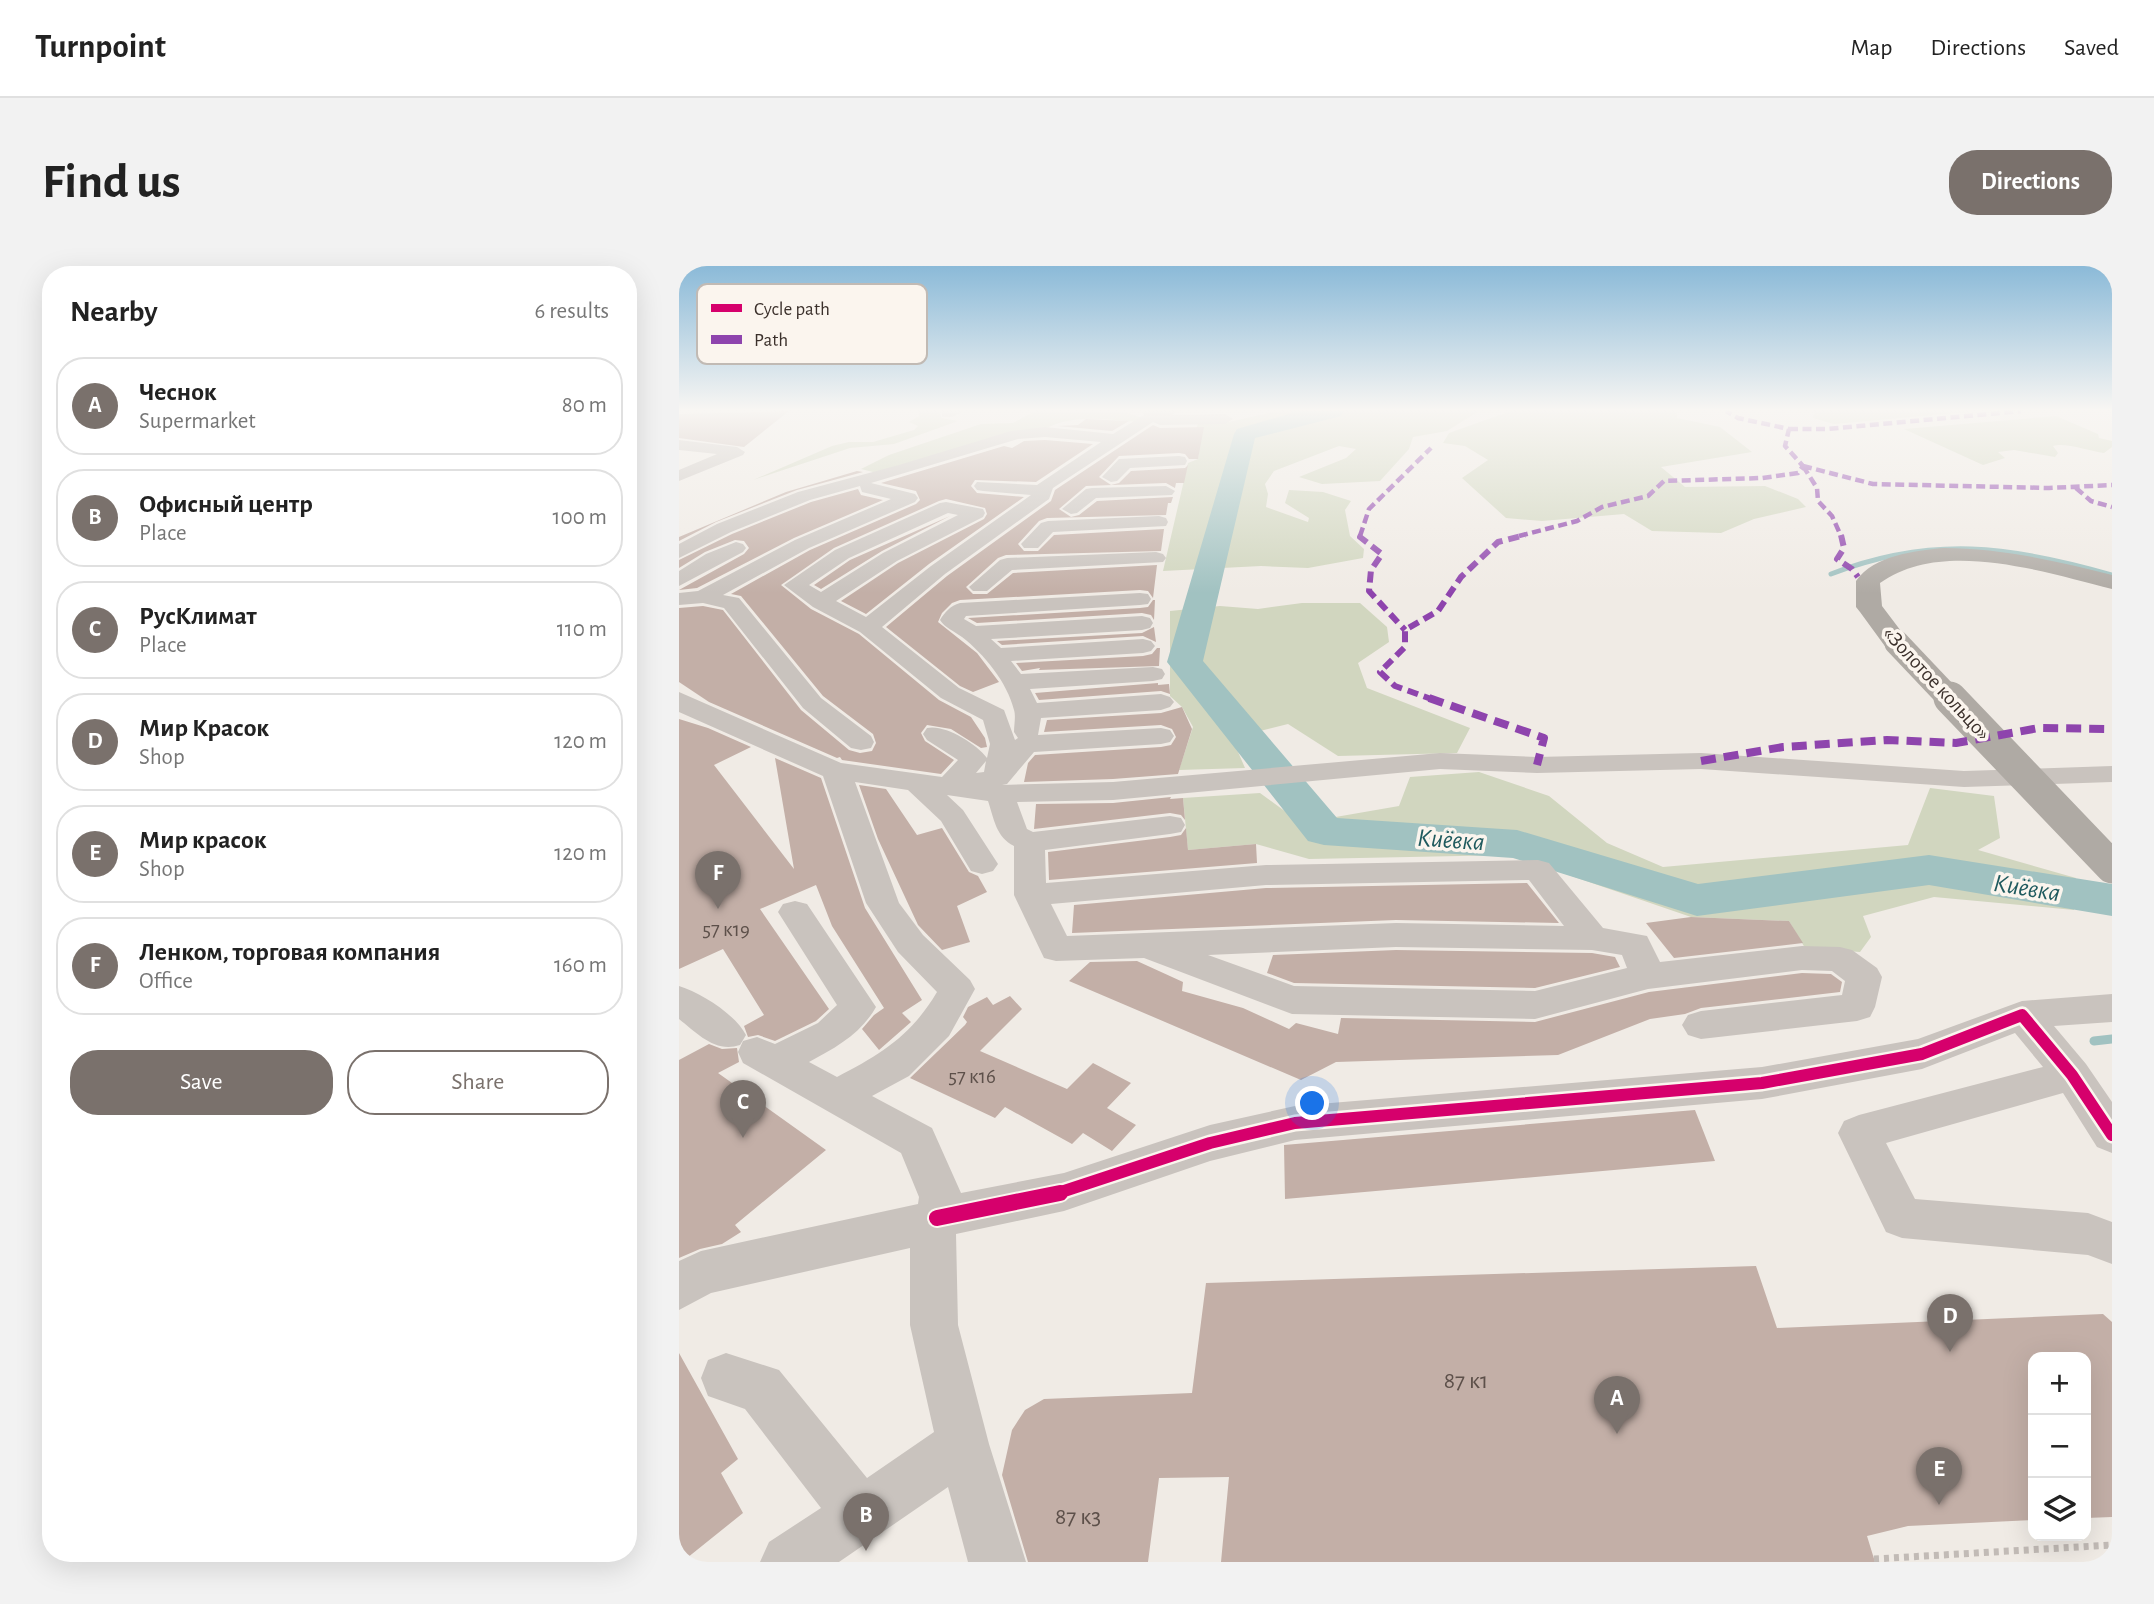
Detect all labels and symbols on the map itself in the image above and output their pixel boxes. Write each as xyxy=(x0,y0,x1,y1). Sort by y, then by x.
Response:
legend xyxy=(697,284,927,364)
text: Cycle path xyxy=(754,300,830,319)
text: Path xyxy=(754,331,788,350)
street label: «Золотое кольцо» xyxy=(1879,622,1994,744)
water label: Киёвка xyxy=(1417,825,1485,855)
pin: F xyxy=(695,851,741,909)
water label: Киёвка xyxy=(1992,870,2062,906)
house number: 57 к19 xyxy=(702,919,750,940)
house number: 57 к16 xyxy=(948,1066,996,1087)
pin: C xyxy=(720,1080,766,1138)
your location xyxy=(1295,1086,1329,1120)
pin: D xyxy=(1927,1294,1973,1352)
house number: 87 к1 xyxy=(1444,1369,1488,1393)
pin: A xyxy=(1594,1376,1640,1434)
pin: E xyxy=(1916,1447,1962,1505)
pin: B xyxy=(843,1493,889,1551)
house number: 87 к3 xyxy=(1055,1505,1101,1529)

